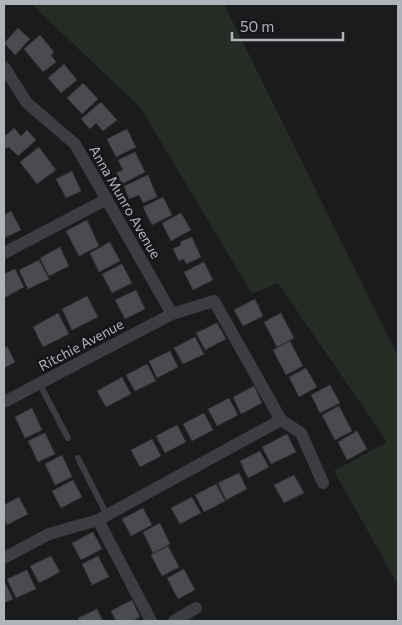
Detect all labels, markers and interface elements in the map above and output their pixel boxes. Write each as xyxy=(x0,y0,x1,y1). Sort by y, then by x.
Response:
scale bar xyxy=(232,10,343,42)
text: 50 m xyxy=(240,17,274,35)
street label: Anna Munro Avenue xyxy=(86,142,165,261)
street label: Ritchie Avenue xyxy=(35,315,126,374)

